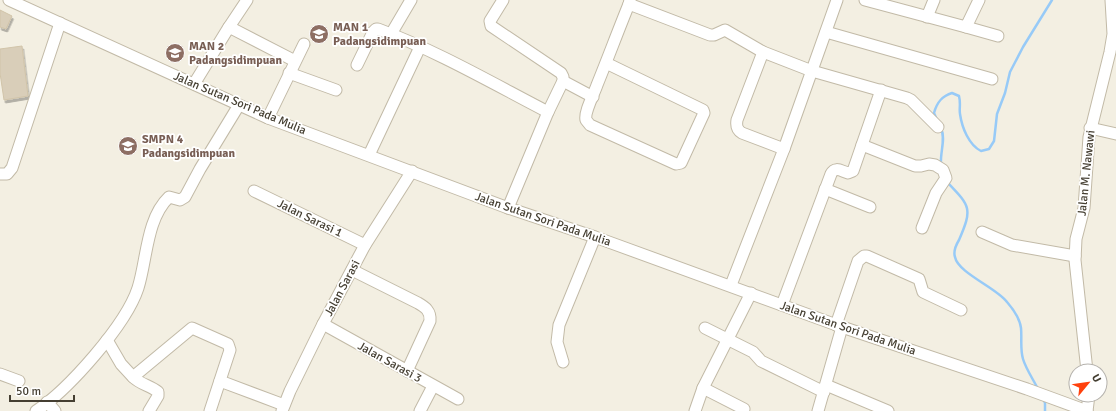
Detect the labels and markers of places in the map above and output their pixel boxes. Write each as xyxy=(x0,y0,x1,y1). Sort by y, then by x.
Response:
place label: MAN 1 Padangsidimpuan xyxy=(333,20,426,49)
school or university icon: MAN 1 Padangsidimpuan xyxy=(308,23,330,45)
place label: MAN 2 Padangsidimpuan xyxy=(189,39,282,68)
school or university icon: MAN 2 Padangsidimpuan xyxy=(164,42,186,64)
place label: SMPN 4 Padangsidimpuan xyxy=(142,132,235,161)
school or university icon: SMPN 4 Padangsidimpuan xyxy=(117,135,139,157)

